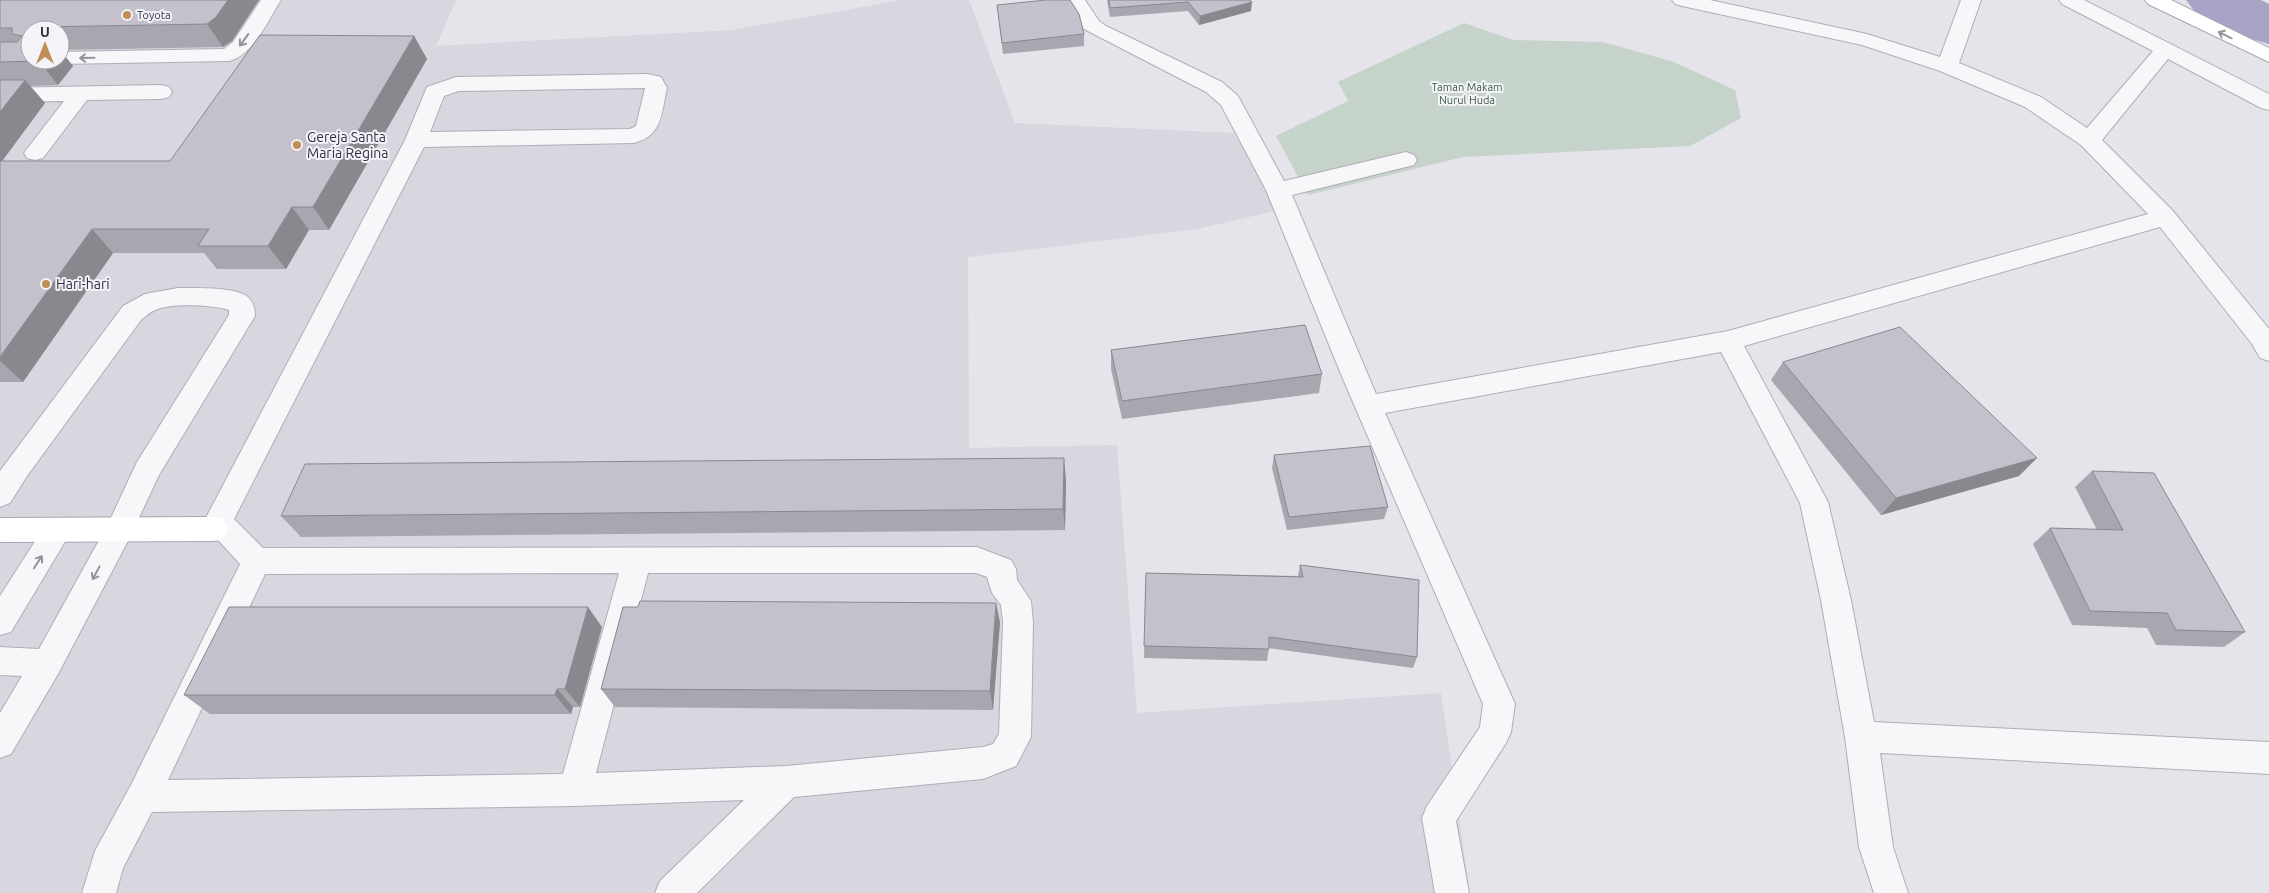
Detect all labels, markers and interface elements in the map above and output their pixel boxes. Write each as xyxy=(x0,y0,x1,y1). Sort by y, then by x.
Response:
marker: Toyota xyxy=(121,9,133,21)
place label: Toyota xyxy=(137,9,171,21)
north arrow xyxy=(20,20,70,70)
text: U xyxy=(40,24,50,40)
one-way arrow xyxy=(2218,30,2233,39)
one-way arrow xyxy=(239,33,249,47)
one-way arrow xyxy=(80,53,96,62)
park label: Taman Makam Nurul Huda xyxy=(1431,81,1503,106)
place label: Gereja Santa Maria Regina xyxy=(307,129,389,161)
marker: Gereja Santa Maria Regina xyxy=(291,139,303,151)
place label: Hari-hari xyxy=(56,276,110,292)
marker: Hari-hari xyxy=(40,278,52,290)
one-way arrow xyxy=(33,556,43,570)
one-way arrow xyxy=(91,565,101,580)

